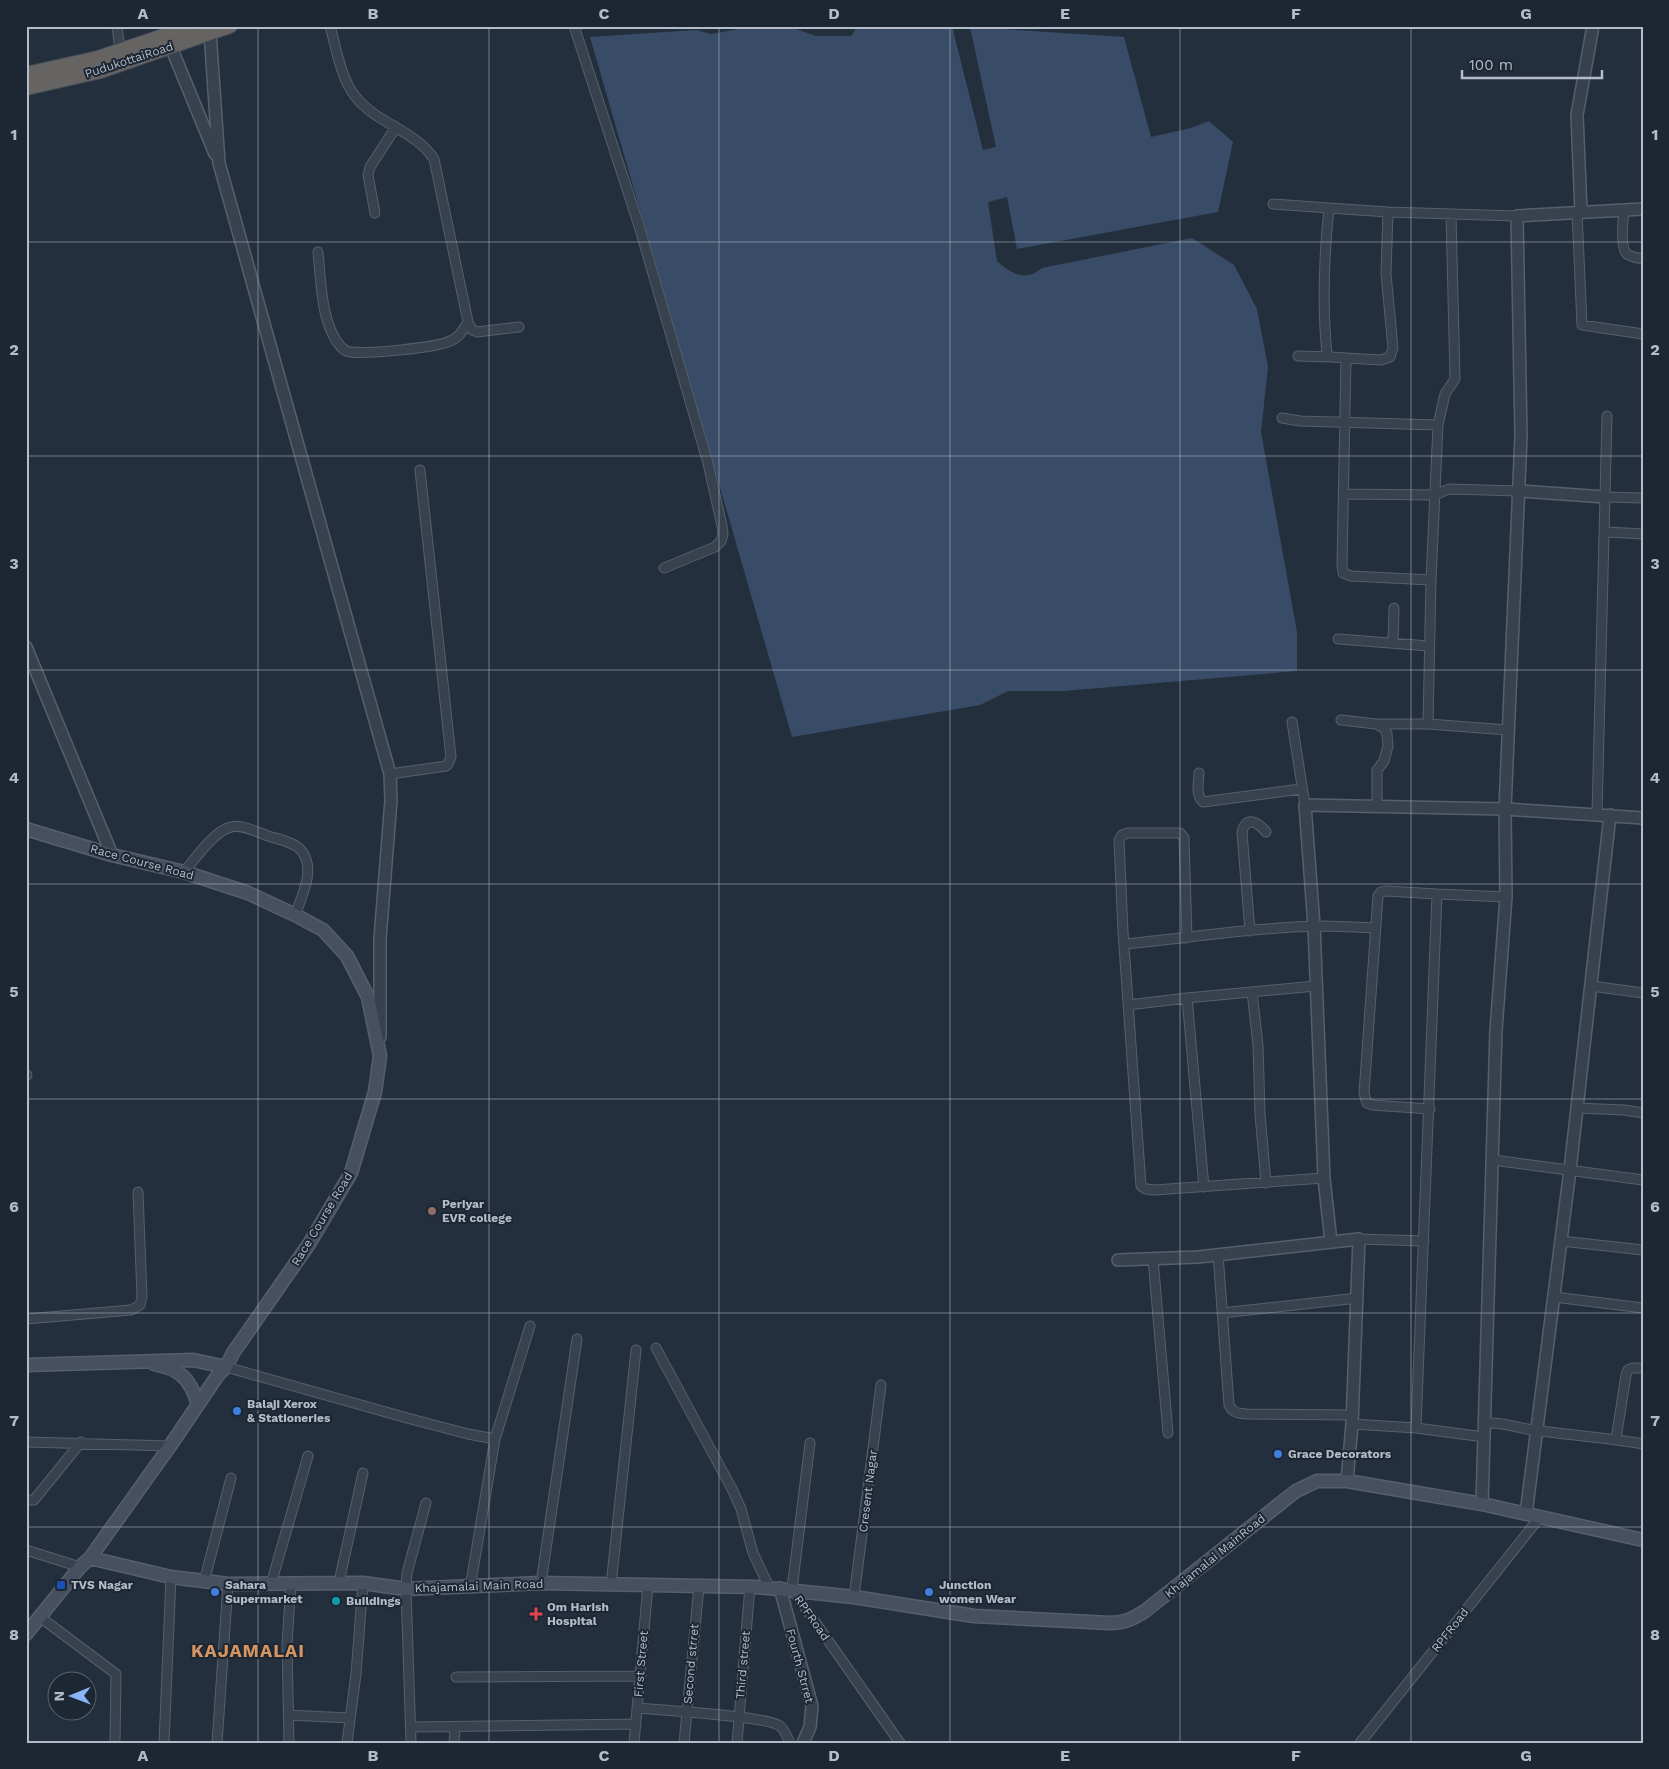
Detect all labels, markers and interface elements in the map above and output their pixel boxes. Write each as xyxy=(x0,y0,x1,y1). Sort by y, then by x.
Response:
text: A xyxy=(138,4,149,23)
text: B xyxy=(368,4,379,23)
text: C xyxy=(599,4,610,23)
text: D xyxy=(828,4,840,23)
text: E xyxy=(1060,4,1070,23)
text: F xyxy=(1291,4,1301,23)
text: G xyxy=(1520,4,1532,23)
street label: PudukottaiRoad xyxy=(83,39,175,81)
scale bar xyxy=(1462,48,1602,80)
text: 100 m xyxy=(1469,56,1513,74)
text: 1 xyxy=(11,125,17,144)
text: 1 xyxy=(1652,125,1658,144)
text: 2 xyxy=(9,340,19,359)
text: 2 xyxy=(1650,340,1660,359)
text: 3 xyxy=(9,554,19,573)
text: 3 xyxy=(1650,554,1660,573)
text: 4 xyxy=(9,768,19,787)
text: 4 xyxy=(1650,768,1660,787)
street label: Race Course Road xyxy=(89,841,195,883)
text: 5 xyxy=(9,982,19,1001)
text: 5 xyxy=(1650,982,1660,1001)
street label: Race Course Road xyxy=(289,1170,355,1268)
text: 6 xyxy=(9,1197,19,1216)
place label: Periyar EVR college xyxy=(442,1197,512,1225)
text: 6 xyxy=(1650,1197,1660,1216)
marker: Periyar EVR college xyxy=(426,1205,438,1217)
place label: Balaji Xerox & Stationeries xyxy=(247,1397,331,1425)
marker: Balaji Xerox & Stationeries xyxy=(231,1405,243,1417)
text: 7 xyxy=(9,1411,19,1430)
text: 7 xyxy=(1650,1411,1660,1430)
place label: Grace Decorators xyxy=(1288,1447,1392,1461)
marker: Grace Decorators xyxy=(1272,1448,1284,1460)
street label: Cresent Nagar xyxy=(856,1449,880,1533)
street label: Khajamalai MainRoad xyxy=(1162,1511,1268,1601)
street label: Khajamalai Main Road xyxy=(414,1577,544,1595)
place label: TVS Nagar xyxy=(71,1578,134,1592)
place label: Sahara Supermarket xyxy=(225,1578,303,1606)
place label: Junction women Wear xyxy=(939,1578,1017,1606)
marker: TVS Nagar xyxy=(55,1579,67,1591)
marker: Sahara Supermarket xyxy=(209,1586,221,1598)
marker: Junction women Wear xyxy=(923,1586,935,1598)
street label: RPFRoad xyxy=(791,1593,833,1643)
place label: Buildings xyxy=(346,1594,401,1608)
marker: Buildings xyxy=(330,1595,342,1607)
place label: Om Harish Hospital xyxy=(547,1600,609,1628)
street label: RPFRoad xyxy=(1429,1605,1471,1655)
marker: Om Harish Hospital xyxy=(529,1607,543,1621)
street label: Second strret xyxy=(681,1623,701,1705)
text: 8 xyxy=(9,1625,19,1644)
text: 8 xyxy=(1650,1625,1660,1644)
street label: Fourth Strret xyxy=(783,1627,817,1705)
street label: First Street xyxy=(631,1630,651,1698)
street label: Third street xyxy=(733,1630,753,1700)
district label: KAJAMALAI xyxy=(191,1640,305,1661)
north arrow xyxy=(48,1672,98,1722)
text: N xyxy=(51,1691,67,1702)
text: A xyxy=(138,1746,149,1765)
text: B xyxy=(368,1746,379,1765)
text: C xyxy=(599,1746,610,1765)
text: D xyxy=(828,1746,840,1765)
text: E xyxy=(1060,1746,1070,1765)
text: F xyxy=(1291,1746,1301,1765)
text: G xyxy=(1520,1746,1532,1765)

